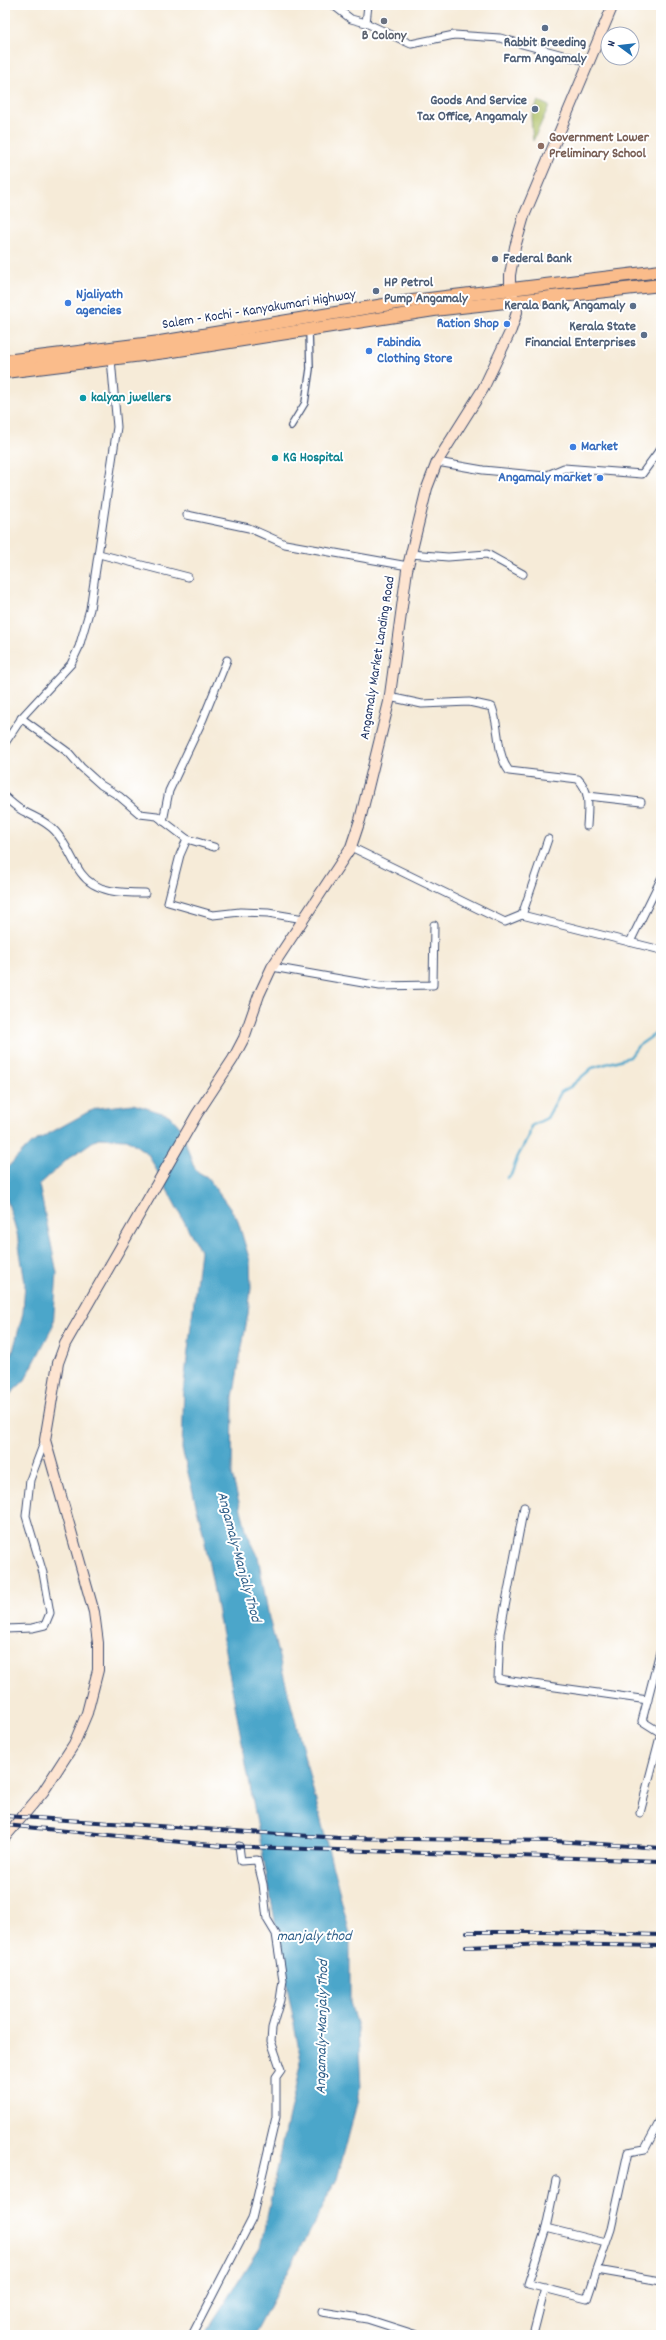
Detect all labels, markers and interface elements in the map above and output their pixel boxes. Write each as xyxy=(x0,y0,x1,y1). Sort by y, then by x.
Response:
marker: B Colony xyxy=(379,16,389,26)
marker: Rabbit Breeding Farm Angamaly xyxy=(540,23,550,33)
place label: B Colony xyxy=(362,26,408,46)
north arrow xyxy=(600,26,640,66)
place label: Rabbit Breeding Farm Angamaly xyxy=(504,33,588,69)
text: N xyxy=(604,39,621,49)
place label: Goods And Service Tax Office, Angamaly xyxy=(417,91,528,127)
marker: Goods And Service Tax Office, Angamaly xyxy=(530,104,540,114)
place label: Government Lower Preliminary School xyxy=(549,128,650,164)
marker: Government Lower Preliminary School xyxy=(536,141,546,151)
place label: Federal Bank xyxy=(503,249,572,269)
marker: Federal Bank xyxy=(490,254,500,264)
place label: HP Petrol Pump Angamaly xyxy=(384,273,469,309)
place label: Njaliyath agencies xyxy=(76,285,123,321)
street label: Salem - Kochi - Kanyakumari Highway xyxy=(161,285,358,335)
marker: HP Petrol Pump Angamaly xyxy=(371,286,381,296)
place label: Kerala Bank, Angamaly xyxy=(504,296,626,316)
marker: Njaliyath agencies xyxy=(63,298,73,308)
marker: Kerala Bank, Angamaly xyxy=(628,301,638,311)
place label: Ration Shop xyxy=(437,314,500,334)
place label: Kerala State Financial Enterprises xyxy=(525,317,636,353)
marker: Ration Shop xyxy=(502,319,512,329)
marker: Kerala State Financial Enterprises xyxy=(639,330,649,340)
place label: Fabindia Clothing Store xyxy=(377,333,452,369)
marker: Fabindia Clothing Store xyxy=(364,346,374,356)
place label: kalyan jwellers xyxy=(91,388,171,408)
marker: kalyan jwellers xyxy=(78,393,88,403)
place label: Market xyxy=(581,437,619,457)
marker: Market xyxy=(568,442,578,452)
place label: KG Hospital xyxy=(283,448,344,468)
marker: KG Hospital xyxy=(270,453,280,463)
place label: Angamaly market xyxy=(498,468,593,488)
marker: Angamaly market xyxy=(595,473,605,483)
street label: Angamaly Market Landing Road xyxy=(355,575,401,741)
water label: Angamaly-Manjaly Thod xyxy=(210,1489,267,1627)
water label: manjaly thod xyxy=(277,1926,353,1948)
water label: Angamaly-Manjaly Thod xyxy=(311,1958,335,2094)

